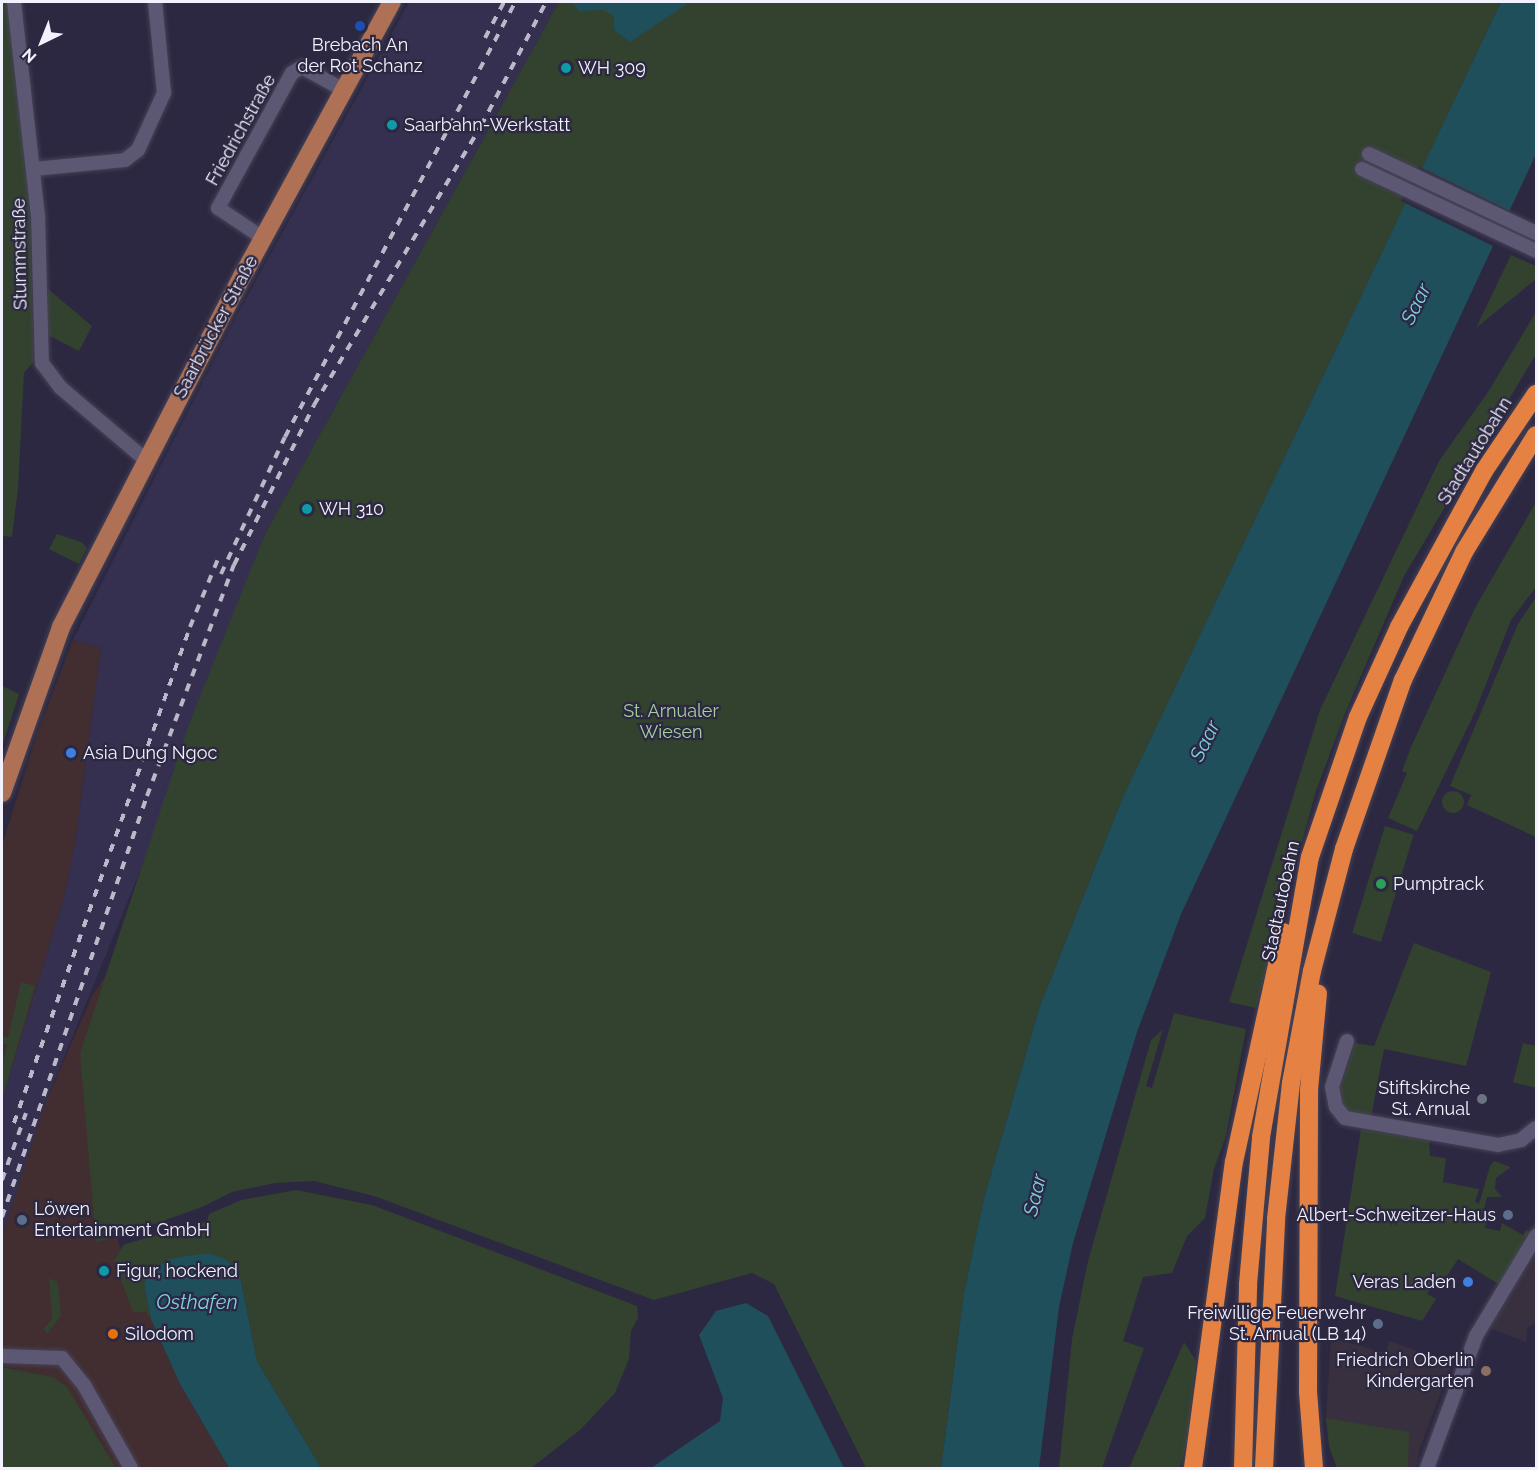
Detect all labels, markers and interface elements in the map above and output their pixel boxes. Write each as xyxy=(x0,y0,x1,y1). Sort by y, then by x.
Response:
north arrow xyxy=(12,12,72,72)
marker: Brebach An der Rot Schanz xyxy=(353,19,367,33)
place label: Brebach An der Rot Schanz xyxy=(297,35,423,78)
text: N xyxy=(18,44,40,67)
place label: WH 309 xyxy=(578,57,646,79)
marker: WH 309 xyxy=(559,61,573,75)
street label: Friedrichstraße xyxy=(202,71,280,189)
place label: Saarbahn-Werkstatt xyxy=(404,114,570,136)
marker: Saarbahn-Werkstatt xyxy=(385,118,399,132)
street label: Stummstraße xyxy=(8,198,32,310)
street label: Saarbrücker Straße xyxy=(169,252,263,402)
water label: Saar xyxy=(1396,280,1436,328)
street label: Stadtautobahn xyxy=(1433,393,1517,509)
place label: WH 310 xyxy=(319,498,384,520)
marker: WH 310 xyxy=(300,502,314,516)
park label: St. Arnualer Wiesen xyxy=(623,701,719,744)
water label: Saar xyxy=(1185,717,1225,765)
place label: Asia Dung Ngoc xyxy=(83,742,217,764)
marker: Asia Dung Ngoc xyxy=(64,746,78,760)
street label: Stadtautobahn xyxy=(1258,839,1304,963)
place label: Pumptrack xyxy=(1393,873,1484,895)
marker: Pumptrack xyxy=(1374,877,1388,891)
place label: Stiftskirche St. Arnual xyxy=(1378,1078,1470,1120)
marker: Stiftskirche St. Arnual xyxy=(1475,1092,1489,1106)
water label: Saar xyxy=(1019,1172,1051,1218)
place label: Löwen Entertainment GmbH xyxy=(34,1199,210,1242)
place label: Albert-Schweitzer-Haus xyxy=(1297,1204,1496,1226)
marker: Albert-Schweitzer-Haus xyxy=(1501,1208,1515,1222)
marker: Löwen Entertainment GmbH xyxy=(15,1213,29,1227)
place label: Figur, hockend xyxy=(116,1260,238,1282)
marker: Figur, hockend xyxy=(97,1264,111,1278)
place label: Veras Laden xyxy=(1352,1271,1456,1293)
marker: Veras Laden xyxy=(1461,1275,1475,1289)
water label: Osthafen xyxy=(156,1290,238,1314)
place label: Freiwillige Feuerwehr St. Arnual (LB 14) xyxy=(1187,1303,1366,1346)
marker: Freiwillige Feuerwehr St. Arnual (LB 14) xyxy=(1371,1317,1385,1331)
place label: Silodom xyxy=(125,1323,194,1345)
marker: Silodom xyxy=(106,1327,120,1341)
place label: Friedrich Oberlin Kindergarten xyxy=(1336,1350,1474,1392)
marker: Friedrich Oberlin Kindergarten xyxy=(1479,1364,1493,1378)

